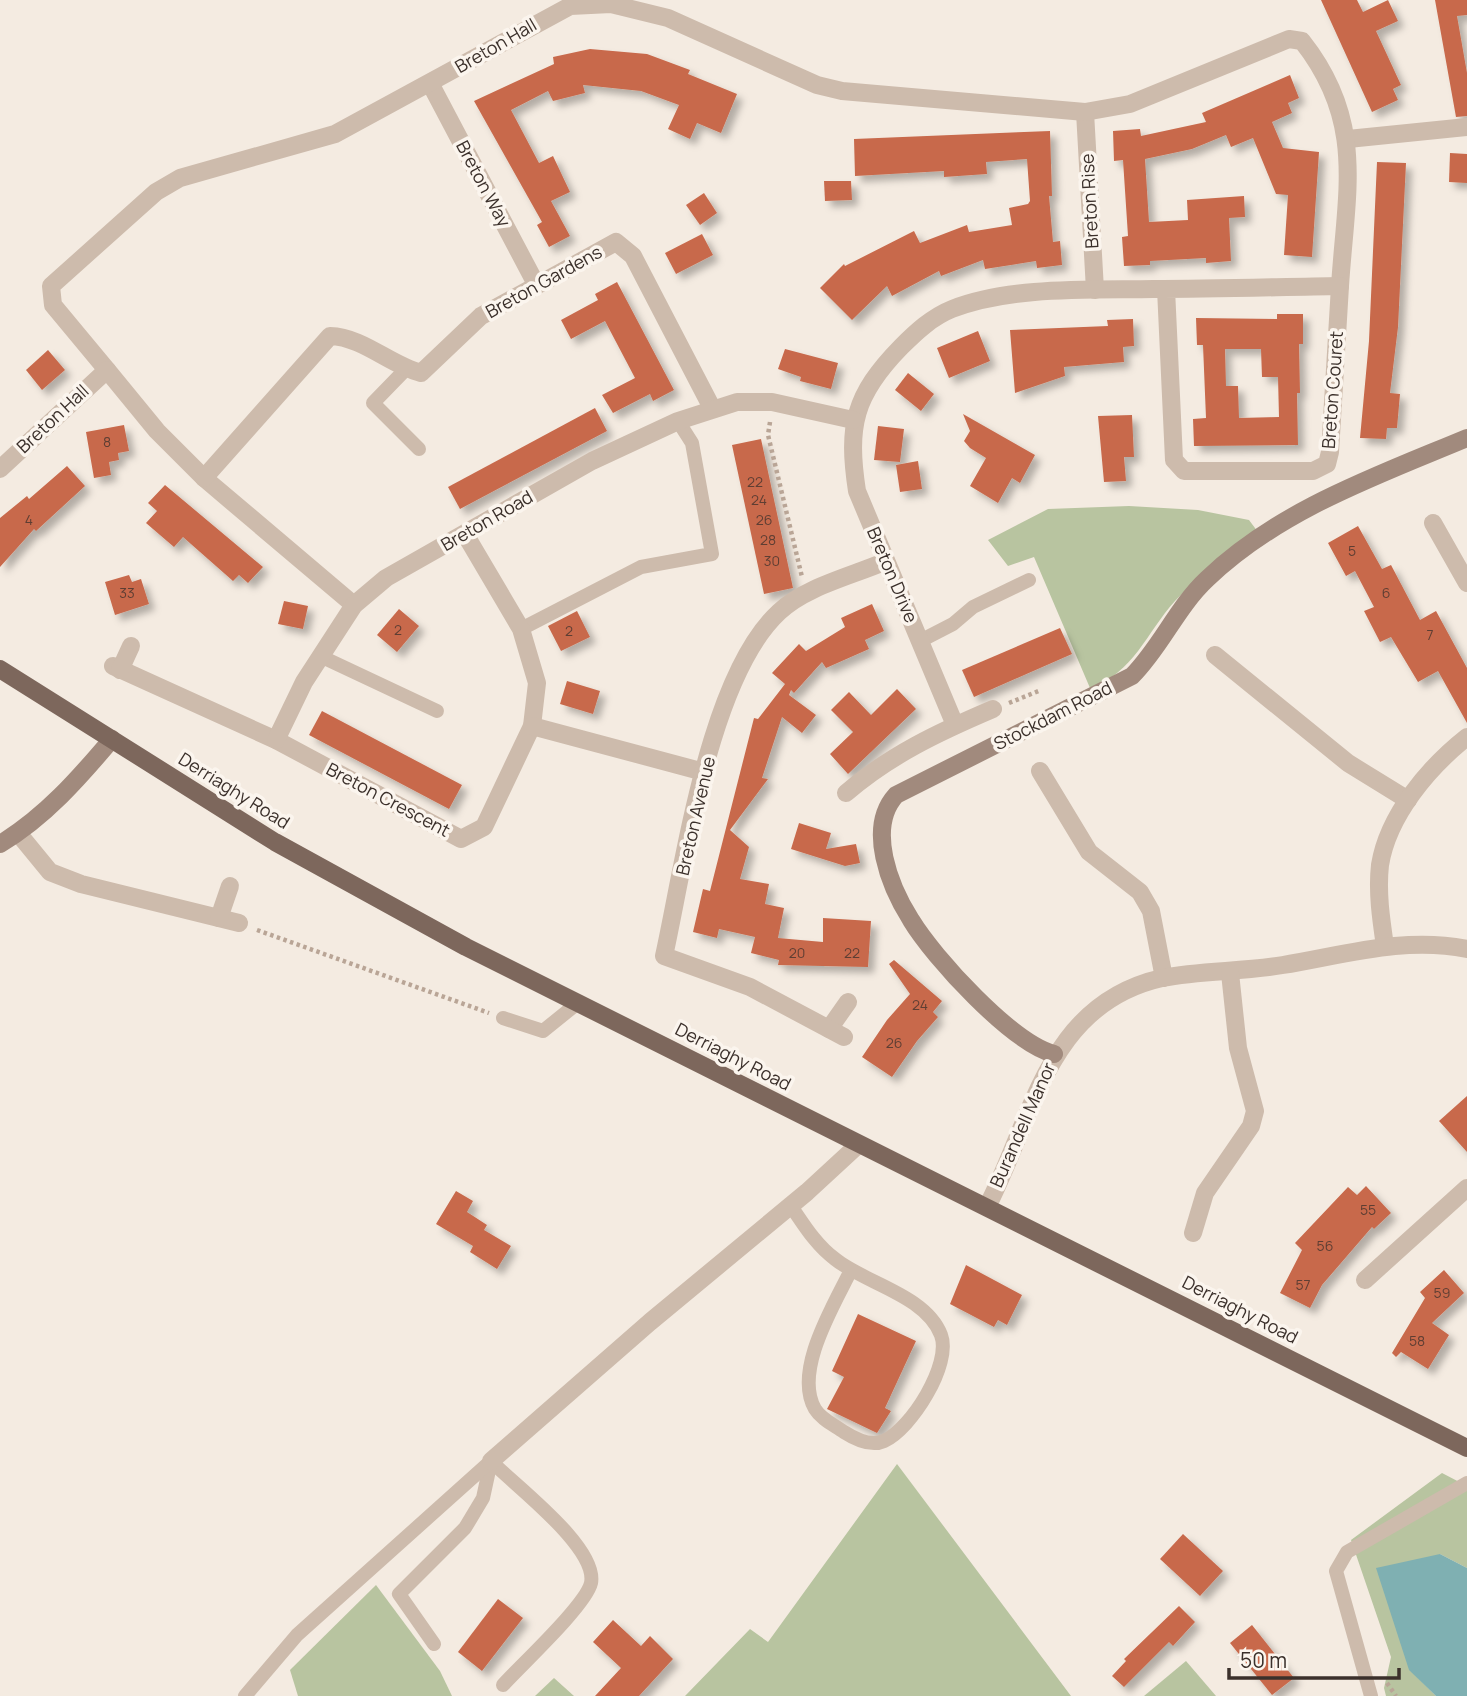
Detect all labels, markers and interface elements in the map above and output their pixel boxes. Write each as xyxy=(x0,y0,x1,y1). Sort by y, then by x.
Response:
street label: Breton Hall xyxy=(450,12,541,78)
street label: Breton Way xyxy=(451,136,517,231)
street label: Breton Rise xyxy=(1075,153,1103,249)
street label: Breton Gardens xyxy=(481,239,606,323)
street label: Breton Couret xyxy=(1316,330,1348,450)
street label: Breton Hall xyxy=(11,379,94,458)
house number: 8 xyxy=(103,432,111,451)
house number: 22 xyxy=(747,472,763,491)
street label: Breton Road xyxy=(436,484,537,556)
house number: 24 xyxy=(751,490,767,509)
house number: 4 xyxy=(25,510,33,529)
house number: 26 xyxy=(756,510,772,529)
street label: Breton Drive xyxy=(862,523,924,626)
house number: 28 xyxy=(760,530,776,549)
house number: 5 xyxy=(1348,541,1356,560)
house number: 30 xyxy=(764,551,780,570)
house number: 33 xyxy=(119,583,135,602)
house number: 6 xyxy=(1382,583,1390,602)
house number: 2 xyxy=(394,620,402,639)
house number: 2 xyxy=(565,621,573,640)
house number: 7 xyxy=(1426,625,1434,644)
street label: Stockdam Road xyxy=(989,675,1116,755)
street label: Derriaghy Road xyxy=(174,746,295,834)
street label: Breton Avenue xyxy=(670,754,720,878)
street label: Breton Crescent xyxy=(322,756,454,842)
house number: 20 xyxy=(789,943,805,962)
house number: 22 xyxy=(844,943,860,962)
house number: 24 xyxy=(912,995,928,1014)
street label: Derriaghy Road xyxy=(671,1017,795,1096)
house number: 26 xyxy=(886,1033,902,1052)
street label: Burandell Manor xyxy=(984,1058,1061,1191)
house number: 55 xyxy=(1360,1200,1376,1219)
house number: 56 xyxy=(1317,1236,1333,1255)
street label: Derriaghy Road xyxy=(1178,1270,1302,1349)
house number: 57 xyxy=(1295,1275,1311,1294)
house number: 59 xyxy=(1434,1283,1450,1302)
house number: 58 xyxy=(1409,1331,1425,1350)
scale bar xyxy=(1229,1636,1399,1680)
text: 50 m xyxy=(1240,1646,1287,1674)

